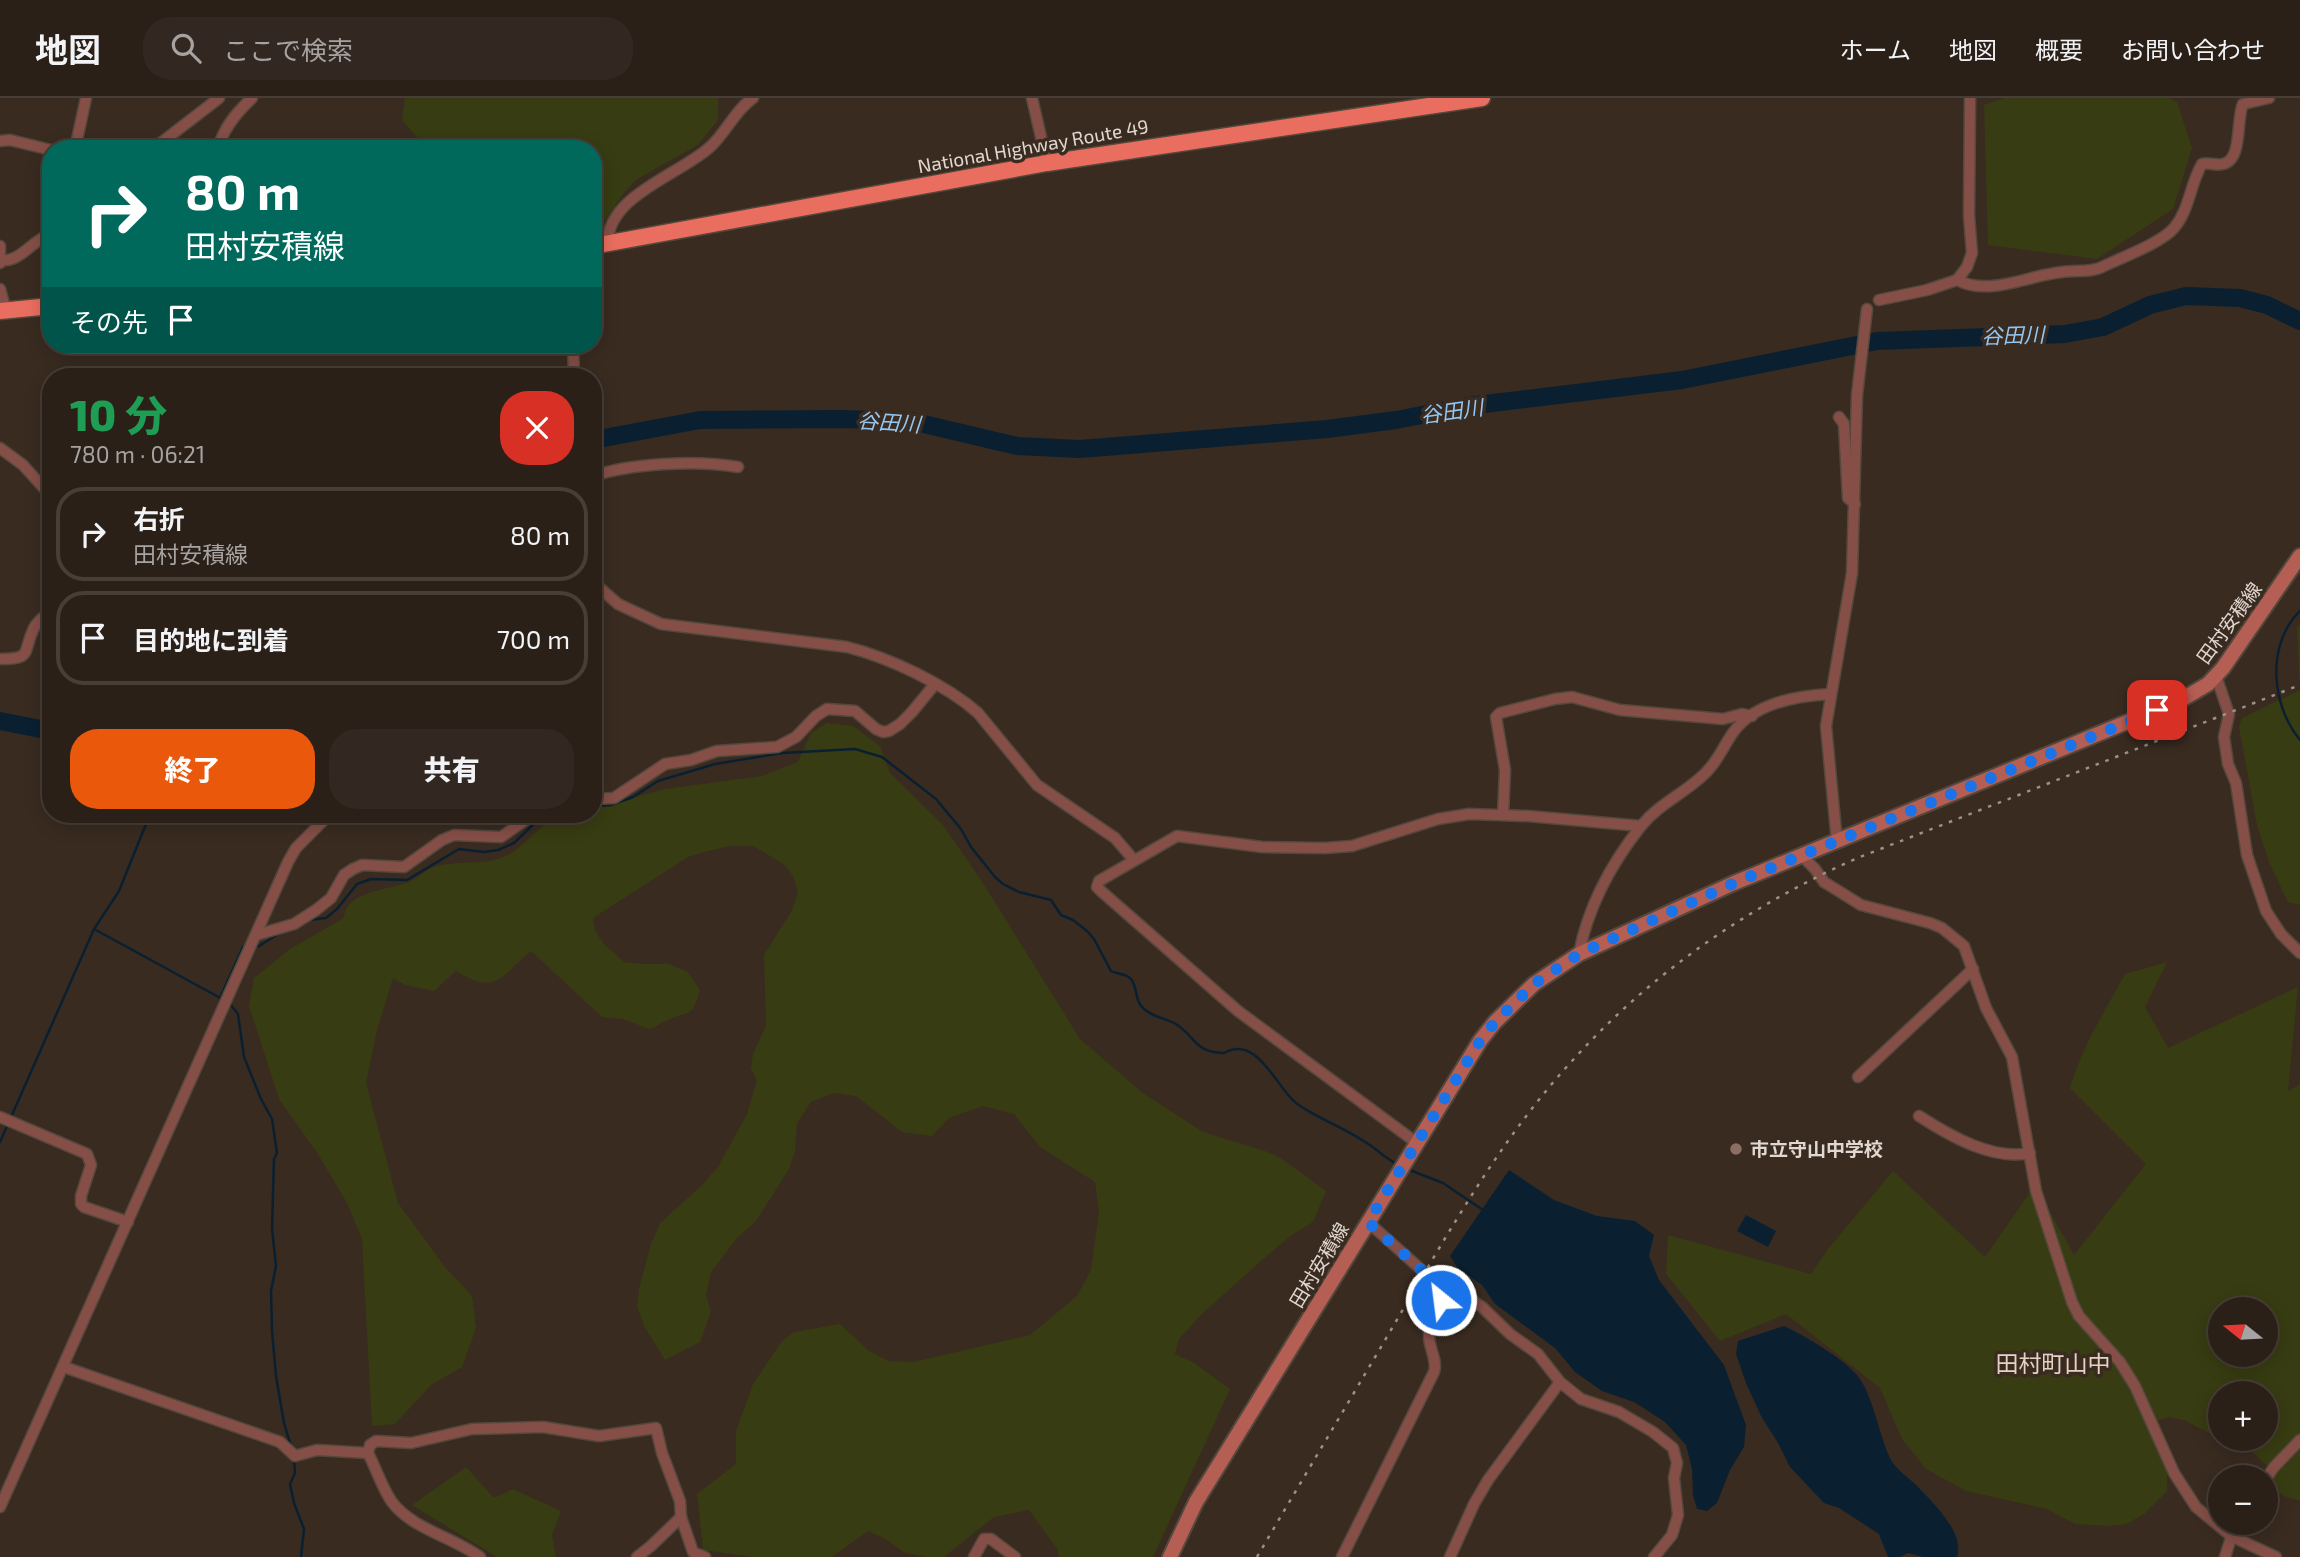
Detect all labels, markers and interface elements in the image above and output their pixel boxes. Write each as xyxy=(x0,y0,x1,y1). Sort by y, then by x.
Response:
search box xyxy=(143,17,633,80)
text: 地図 xyxy=(35,29,101,69)
icon: search xyxy=(167,29,205,67)
text: ここで検索 xyxy=(223,34,353,65)
text: ホーム xyxy=(1840,35,1911,64)
text: 地図 xyxy=(1949,35,1997,64)
text: 概要 xyxy=(2035,35,2083,64)
text: お問い合わせ xyxy=(2121,35,2265,64)
street label: National Highway Route 49 xyxy=(916,114,1150,177)
text: 80 m xyxy=(185,161,300,220)
icon: right xyxy=(70,168,161,259)
text: 田村安積線 xyxy=(185,226,345,264)
icon: arrive xyxy=(162,301,200,339)
text: その先 xyxy=(70,306,148,337)
water label: 谷田川 xyxy=(1981,321,2047,348)
text: 10 分 xyxy=(70,389,167,439)
button: close xyxy=(500,391,574,465)
water label: 谷田川 xyxy=(1419,393,1487,427)
water label: 谷田川 xyxy=(857,407,923,436)
text: 780 m · 06:21 xyxy=(70,440,205,468)
text: 右折 xyxy=(133,503,185,534)
icon: right xyxy=(74,515,112,553)
text: 80 m xyxy=(510,519,570,550)
text: 田村安積線 xyxy=(133,540,248,568)
street label: 田村安積線 xyxy=(2191,578,2266,668)
icon: arrive xyxy=(74,619,112,657)
text: 700 m xyxy=(497,623,570,654)
text: 目的地に到着 xyxy=(133,624,289,655)
pin xyxy=(2127,680,2187,740)
icon: arrive xyxy=(2138,691,2176,729)
button: 終了 xyxy=(70,729,315,809)
button: 共有 xyxy=(329,729,574,809)
place label: 市立守山中学校 xyxy=(1750,1137,1883,1160)
marker: 市立守山中学校 xyxy=(1728,1141,1744,1157)
street label: 田村安積線 xyxy=(1284,1218,1353,1311)
position arrow xyxy=(1404,1263,1478,1337)
north arrow xyxy=(2208,1297,2278,1367)
map controls xyxy=(2208,1297,2278,1535)
district label: 田村町山中 xyxy=(1996,1349,2111,1377)
button: + xyxy=(2208,1381,2278,1451)
button: − xyxy=(2208,1465,2278,1535)

